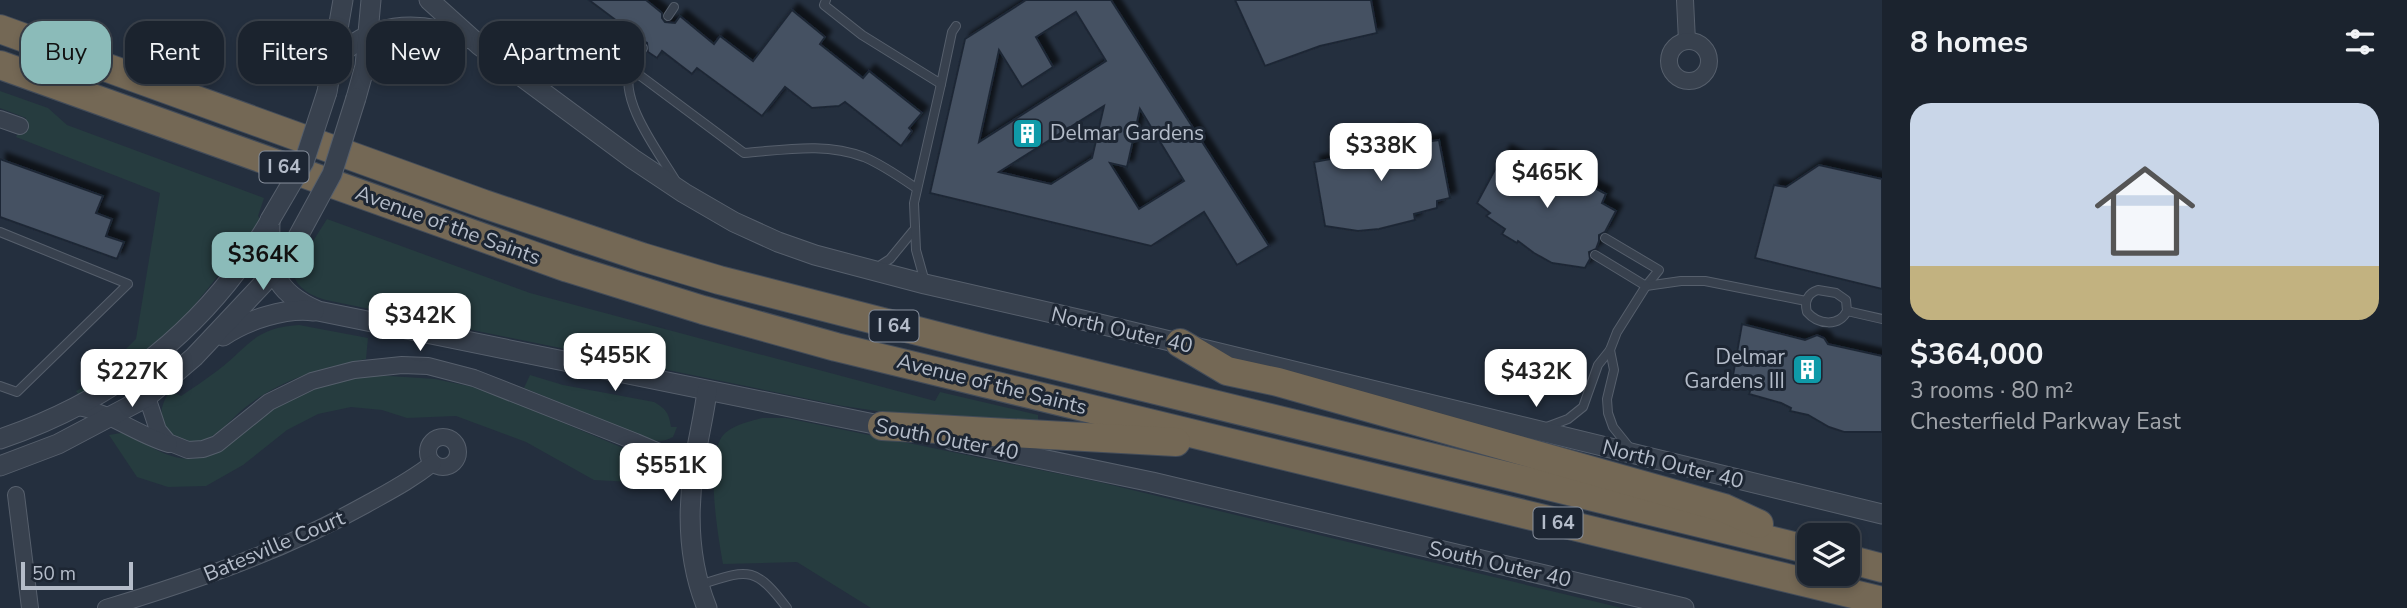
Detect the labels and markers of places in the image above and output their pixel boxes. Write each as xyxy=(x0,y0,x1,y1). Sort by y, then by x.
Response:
building icon: Delmar Gardens xyxy=(1010,116,1044,150)
place label: Delmar Gardens xyxy=(1050,119,1204,147)
pin: $338K xyxy=(1332,124,1430,183)
pin: $465K xyxy=(1498,150,1596,210)
pin: $364K xyxy=(214,232,312,292)
pin: $342K xyxy=(371,294,469,353)
pin: $455K xyxy=(566,334,664,393)
place label: Delmar Gardens III xyxy=(1684,343,1785,395)
pin: $227K xyxy=(83,350,181,409)
pin: $432K xyxy=(1487,350,1585,409)
building icon: Delmar Gardens III xyxy=(1791,352,1825,386)
pin: $551K xyxy=(622,444,720,503)

